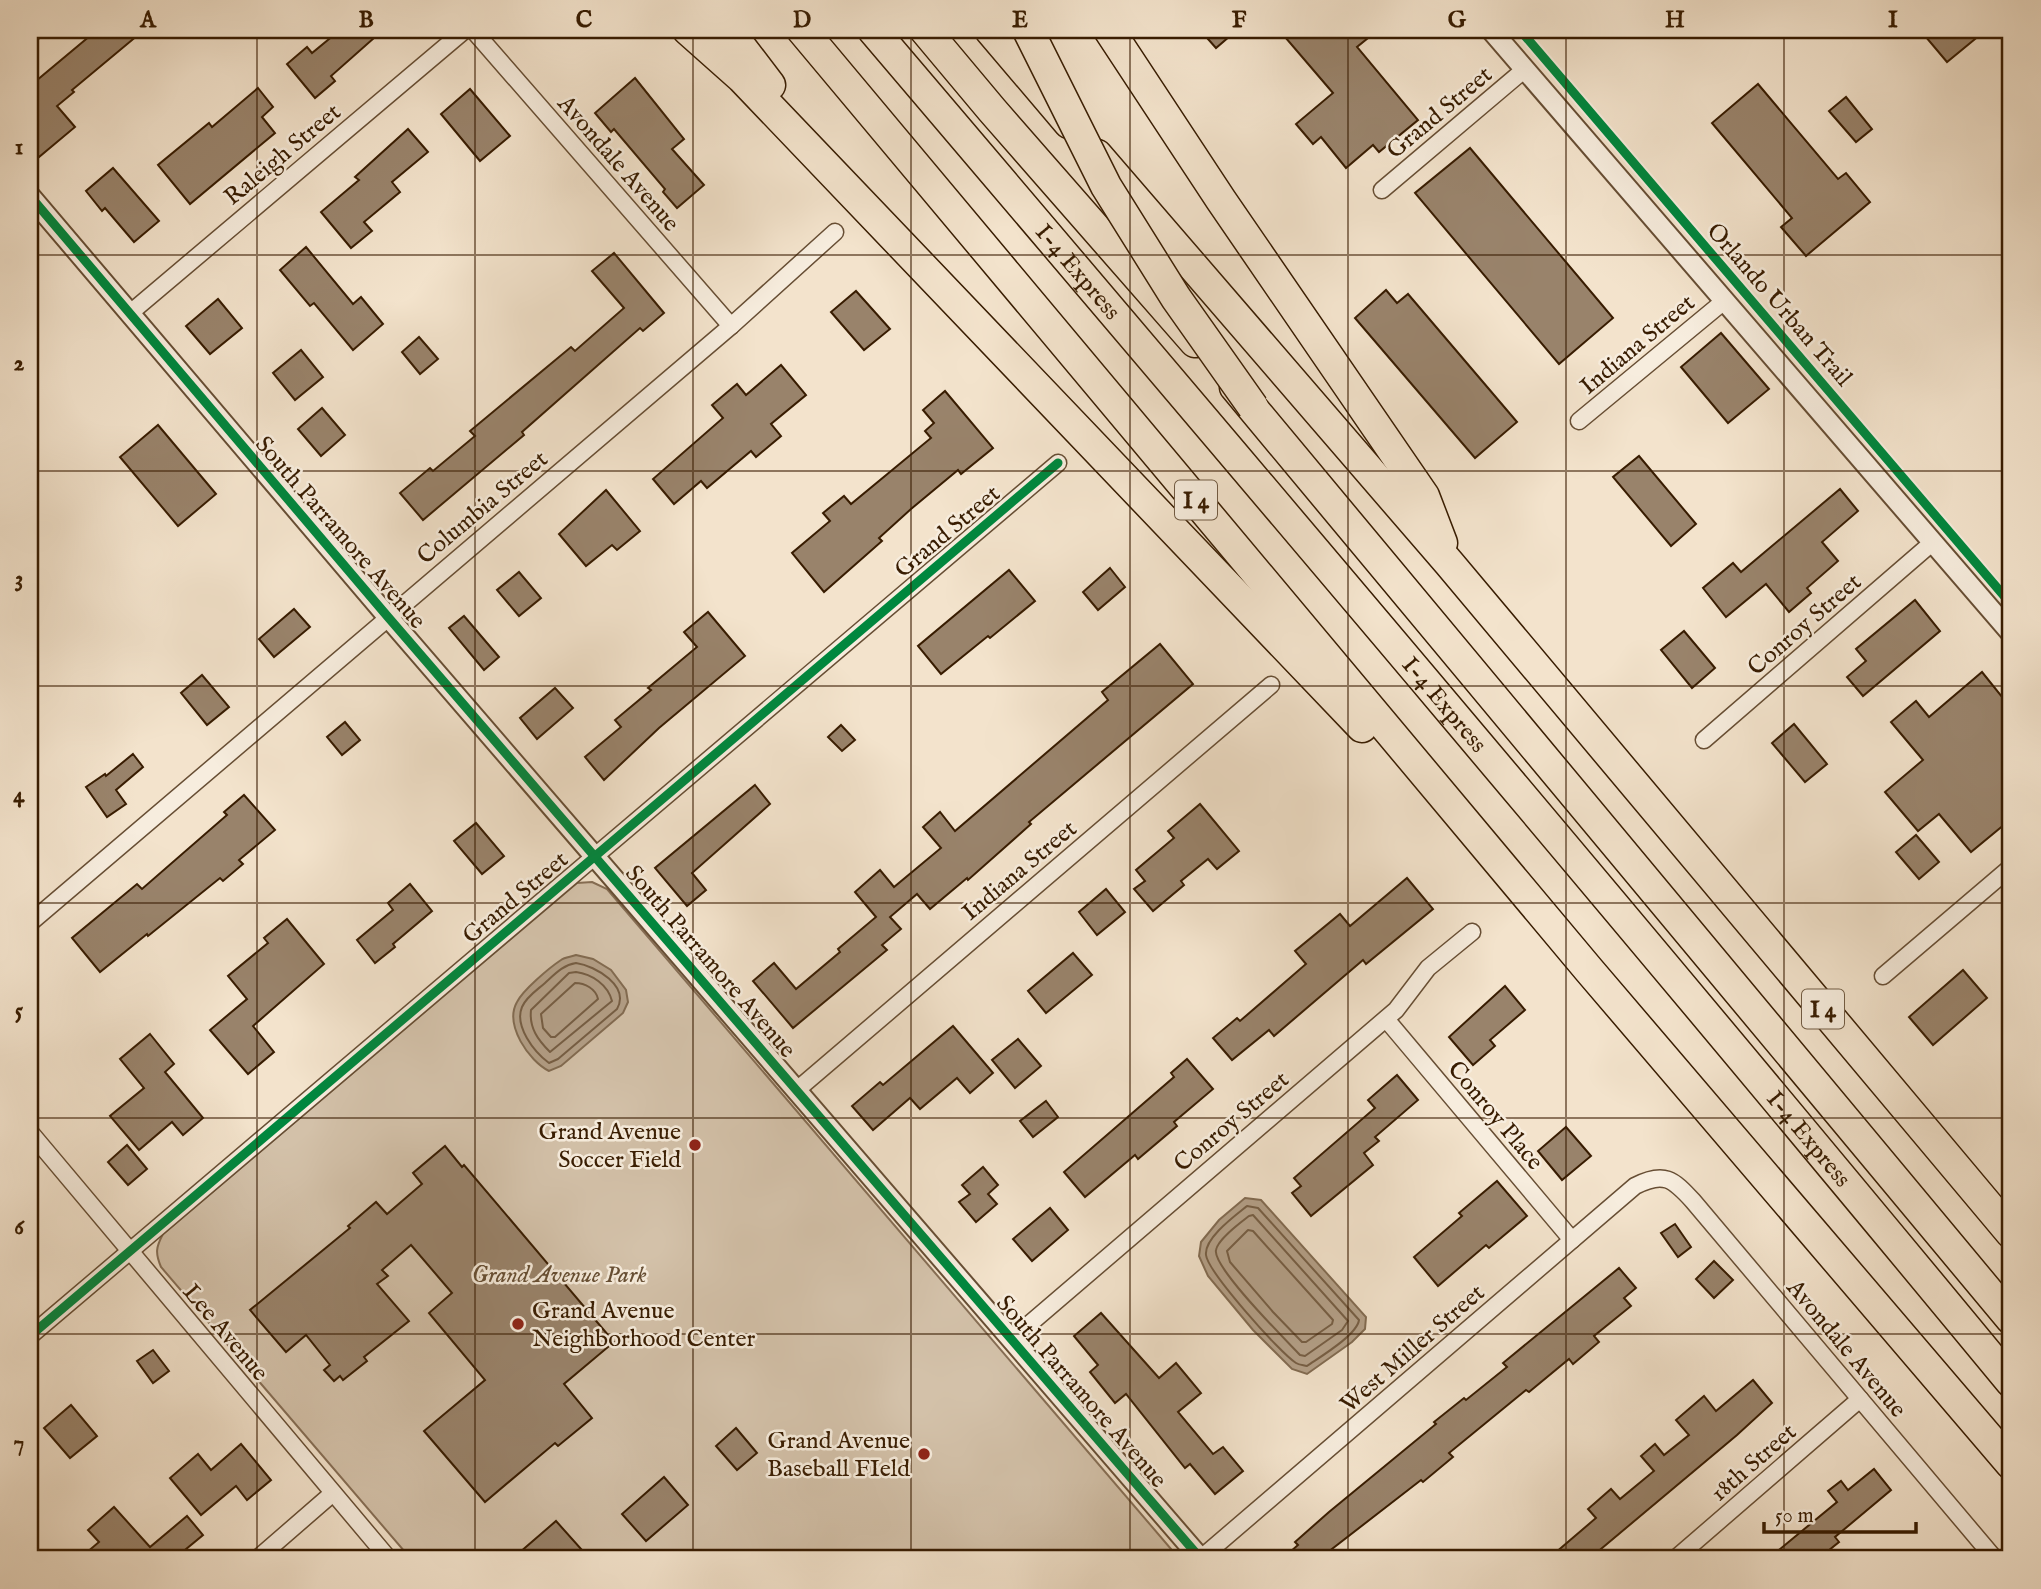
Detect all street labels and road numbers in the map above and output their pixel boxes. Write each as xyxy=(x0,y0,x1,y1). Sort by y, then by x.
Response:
street label: Grand Street xyxy=(1381,60,1499,166)
street label: Avondale Avenue xyxy=(549,89,686,239)
street label: Raleigh Street xyxy=(218,97,348,213)
street label: Orlando Urban Trail xyxy=(1699,217,1859,394)
street label: I-4 Express xyxy=(1028,218,1127,327)
street label: Indiana Street xyxy=(1574,288,1702,402)
street label: South Parramore Avenue xyxy=(248,430,432,636)
street label: Columbia Street xyxy=(411,444,555,572)
street label: Grand Street xyxy=(889,479,1007,585)
road number: I 4 xyxy=(1175,480,1217,520)
street label: Conroy Street xyxy=(1742,567,1868,683)
street label: I-4 Express xyxy=(1394,651,1493,760)
street label: Indiana Street xyxy=(956,814,1084,928)
street label: Grand Street xyxy=(457,845,575,951)
street label: South Parramore Avenue xyxy=(618,859,802,1065)
road number: I 4 xyxy=(1802,990,1844,1028)
street label: Conroy Place xyxy=(1440,1055,1550,1177)
street label: Conroy Street xyxy=(1168,1065,1296,1179)
street label: I-4 Express xyxy=(1759,1085,1857,1194)
street label: Avondale Avenue xyxy=(1778,1273,1913,1424)
street label: Lee Avenue xyxy=(175,1278,275,1388)
street label: West Miller Street xyxy=(1334,1278,1492,1420)
street label: South Parramore Avenue xyxy=(989,1289,1173,1495)
street label: 18th Street xyxy=(1704,1417,1803,1509)

